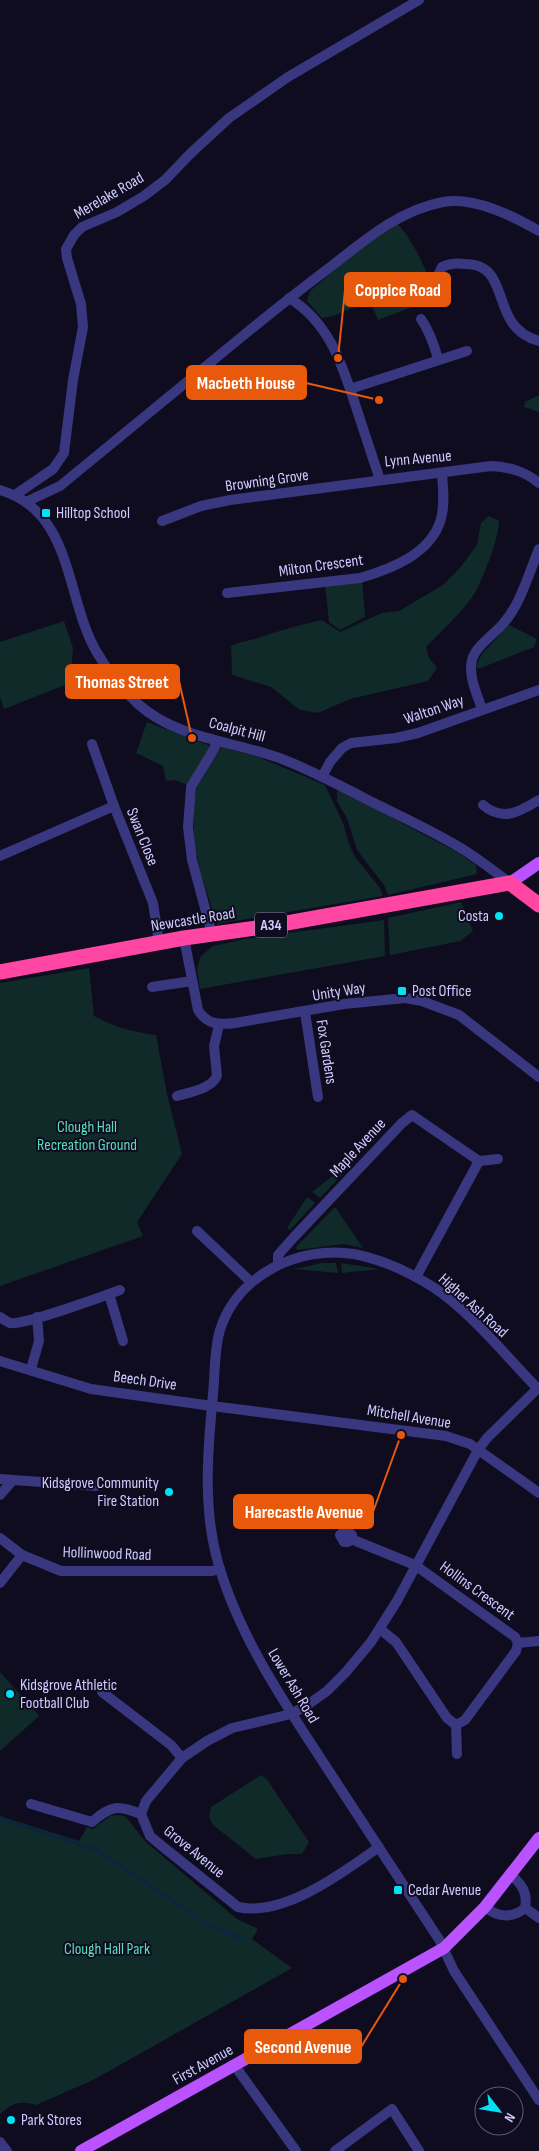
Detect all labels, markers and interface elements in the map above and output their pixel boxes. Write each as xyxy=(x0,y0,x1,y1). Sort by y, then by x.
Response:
street label: Merelake Road xyxy=(71,168,147,224)
callout: Coppice Road xyxy=(345,273,450,306)
text: Coppice Road xyxy=(355,280,441,301)
callout: Macbeth House xyxy=(187,366,306,399)
text: Macbeth House xyxy=(197,373,295,394)
street label: Lynn Avenue xyxy=(384,447,452,471)
street label: Browning Grove xyxy=(224,466,310,496)
place label: Hilltop School xyxy=(56,504,130,523)
marker: Hilltop School xyxy=(40,507,52,519)
street label: Milton Crescent xyxy=(278,551,365,581)
callout: Thomas Street xyxy=(66,665,179,698)
text: Thomas Street xyxy=(75,672,169,693)
street label: Walton Way xyxy=(402,691,466,729)
street label: Coalpit Hill xyxy=(207,713,267,747)
street label: Swan Close xyxy=(122,805,162,869)
street label: Newcastle Road xyxy=(150,904,236,936)
place label: Costa xyxy=(458,907,489,926)
marker: Costa xyxy=(493,910,505,922)
road number: A34 xyxy=(255,912,287,938)
street label: Unity Way xyxy=(311,978,367,1006)
place label: Post Office xyxy=(412,982,471,1001)
marker: Post Office xyxy=(396,985,408,997)
street label: Fox Gardens xyxy=(312,1018,341,1086)
street label: Maple Avenue xyxy=(326,1115,390,1181)
park label: Clough Hall Recreation Ground xyxy=(37,1118,137,1155)
street label: Higher Ash Road xyxy=(434,1270,512,1342)
street label: Beech Drive xyxy=(112,1367,178,1395)
street label: Mitchell Avenue xyxy=(366,1401,452,1433)
place label: Kidsgrove Community Fire Station xyxy=(42,1474,159,1511)
marker: Kidsgrove Community Fire Station xyxy=(163,1486,175,1498)
callout: Harecastle Avenue xyxy=(234,1495,373,1528)
text: Harecastle Avenue xyxy=(245,1502,363,1523)
street label: Hollinwood Road xyxy=(62,1543,152,1565)
street label: Hollins Crescent xyxy=(436,1557,518,1625)
street label: Lower Ash Road xyxy=(263,1645,323,1727)
place label: Kidsgrove Athletic Football Club xyxy=(20,1676,117,1713)
marker: Kidsgrove Athletic Football Club xyxy=(4,1688,16,1700)
street label: Grove Avenue xyxy=(160,1822,228,1882)
place label: Cedar Avenue xyxy=(408,1881,481,1900)
marker: Cedar Avenue xyxy=(392,1884,404,1896)
park label: Clough Hall Park xyxy=(64,1940,150,1959)
callout: Second Avenue xyxy=(245,2030,361,2063)
text: Second Avenue xyxy=(255,2037,351,2058)
street label: First Avenue xyxy=(170,2041,236,2089)
north arrow xyxy=(474,2086,524,2136)
text: N xyxy=(501,2110,519,2125)
place label: Park Stores xyxy=(21,2111,82,2130)
marker: Park Stores xyxy=(5,2114,17,2126)

